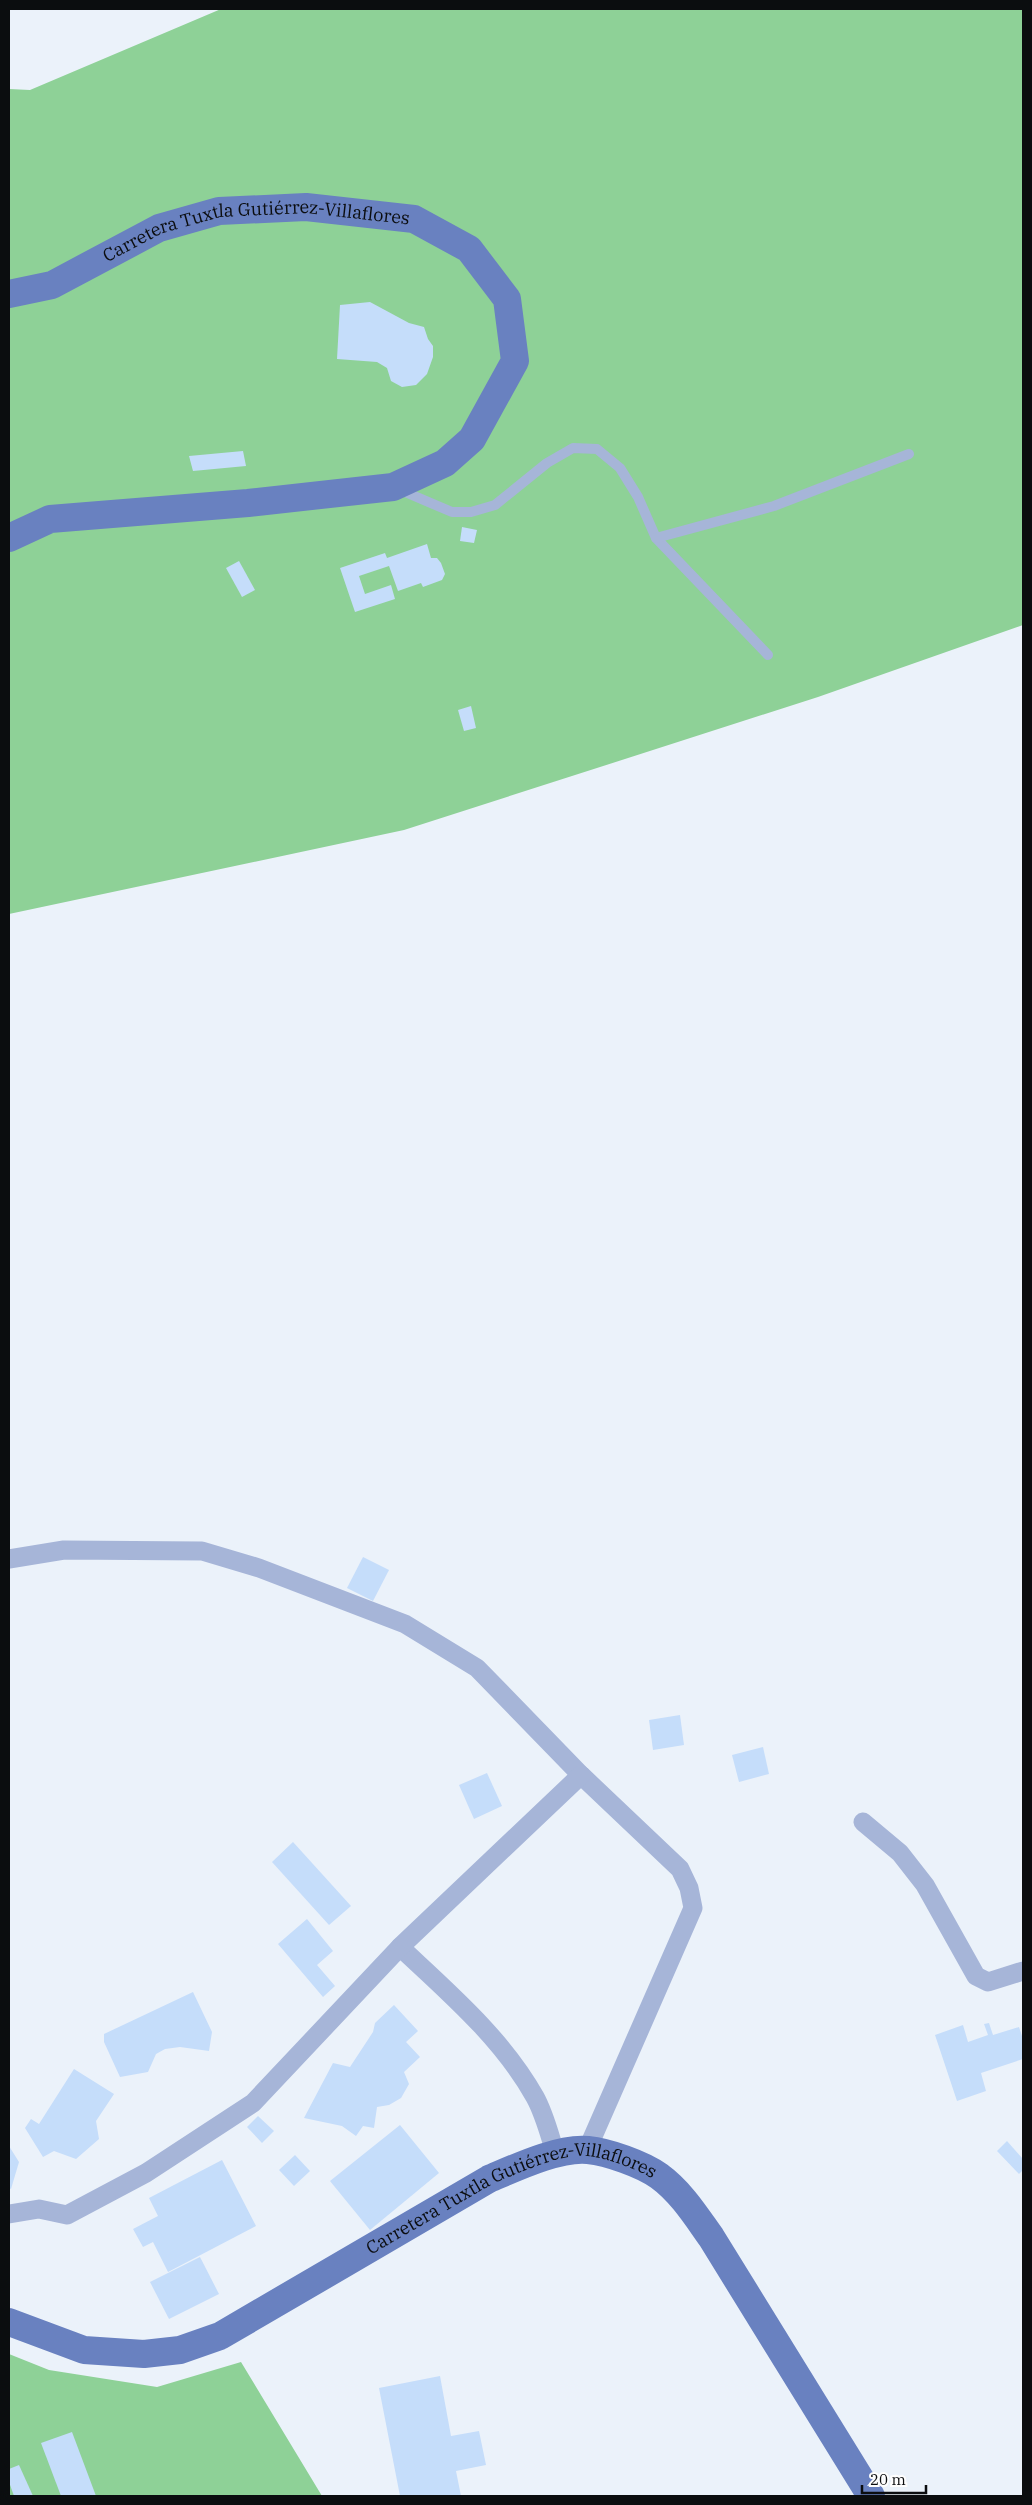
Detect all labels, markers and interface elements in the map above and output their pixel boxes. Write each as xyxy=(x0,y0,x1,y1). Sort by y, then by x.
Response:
street label: Carretera Tuxtla Gutiérrez-Villaflores xyxy=(98,195,411,267)
street label: Carretera Tuxtla Gutiérrez-Villaflores xyxy=(362,2138,661,2259)
scale bar xyxy=(862,2462,926,2494)
text: 20 m xyxy=(870,2470,906,2489)

